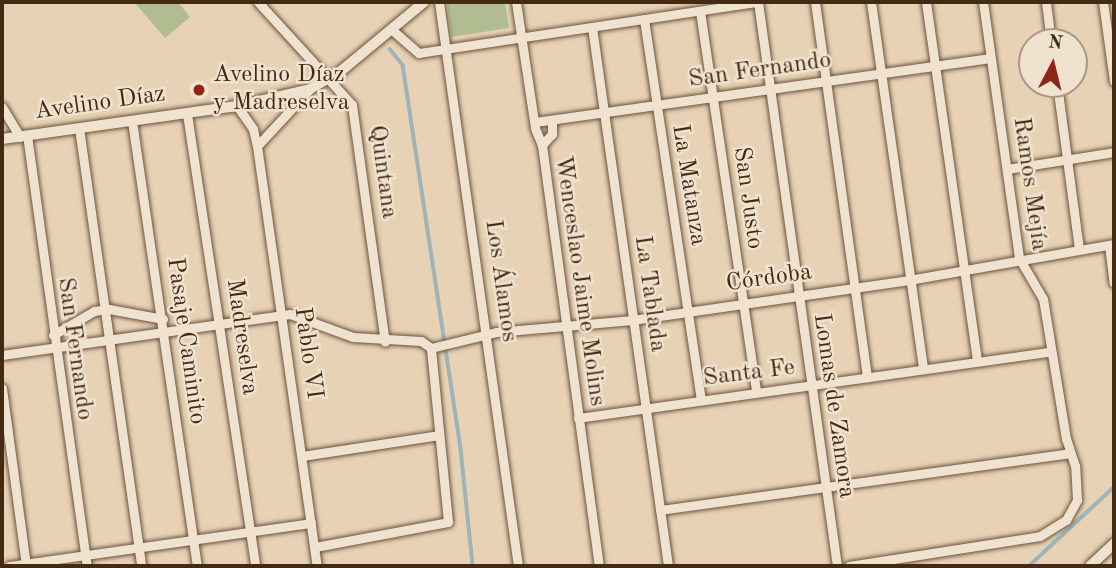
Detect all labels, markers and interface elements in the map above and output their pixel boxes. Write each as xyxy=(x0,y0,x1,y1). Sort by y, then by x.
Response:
north arrow xyxy=(1018,28,1088,98)
text: N xyxy=(1047,33,1064,54)
street label: San Fernando xyxy=(687,47,833,95)
place label: Avelino Díaz y Madreselva xyxy=(213,62,350,118)
street label: Avelino Díaz xyxy=(33,81,167,127)
marker: Avelino Díaz y Madreselva xyxy=(191,82,207,98)
street label: Ramos Mejía xyxy=(1005,115,1053,253)
street label: La Matanza xyxy=(664,122,712,248)
street label: Quintana xyxy=(361,123,403,221)
street label: San Justo xyxy=(726,145,768,251)
street label: Wenceslao Jaime Molins xyxy=(547,154,611,408)
street label: Los Álamos xyxy=(477,218,523,344)
street label: La Tablada xyxy=(627,234,671,354)
street label: Pasaje Caminito xyxy=(159,256,211,426)
street label: Córdoba xyxy=(724,259,814,299)
street label: San Fernando xyxy=(50,276,98,422)
street label: Madreselva xyxy=(219,277,263,397)
street label: Pablo VI xyxy=(286,305,328,401)
street label: Lomas de Zamora xyxy=(806,312,860,500)
street label: Santa Fe xyxy=(701,354,797,394)

